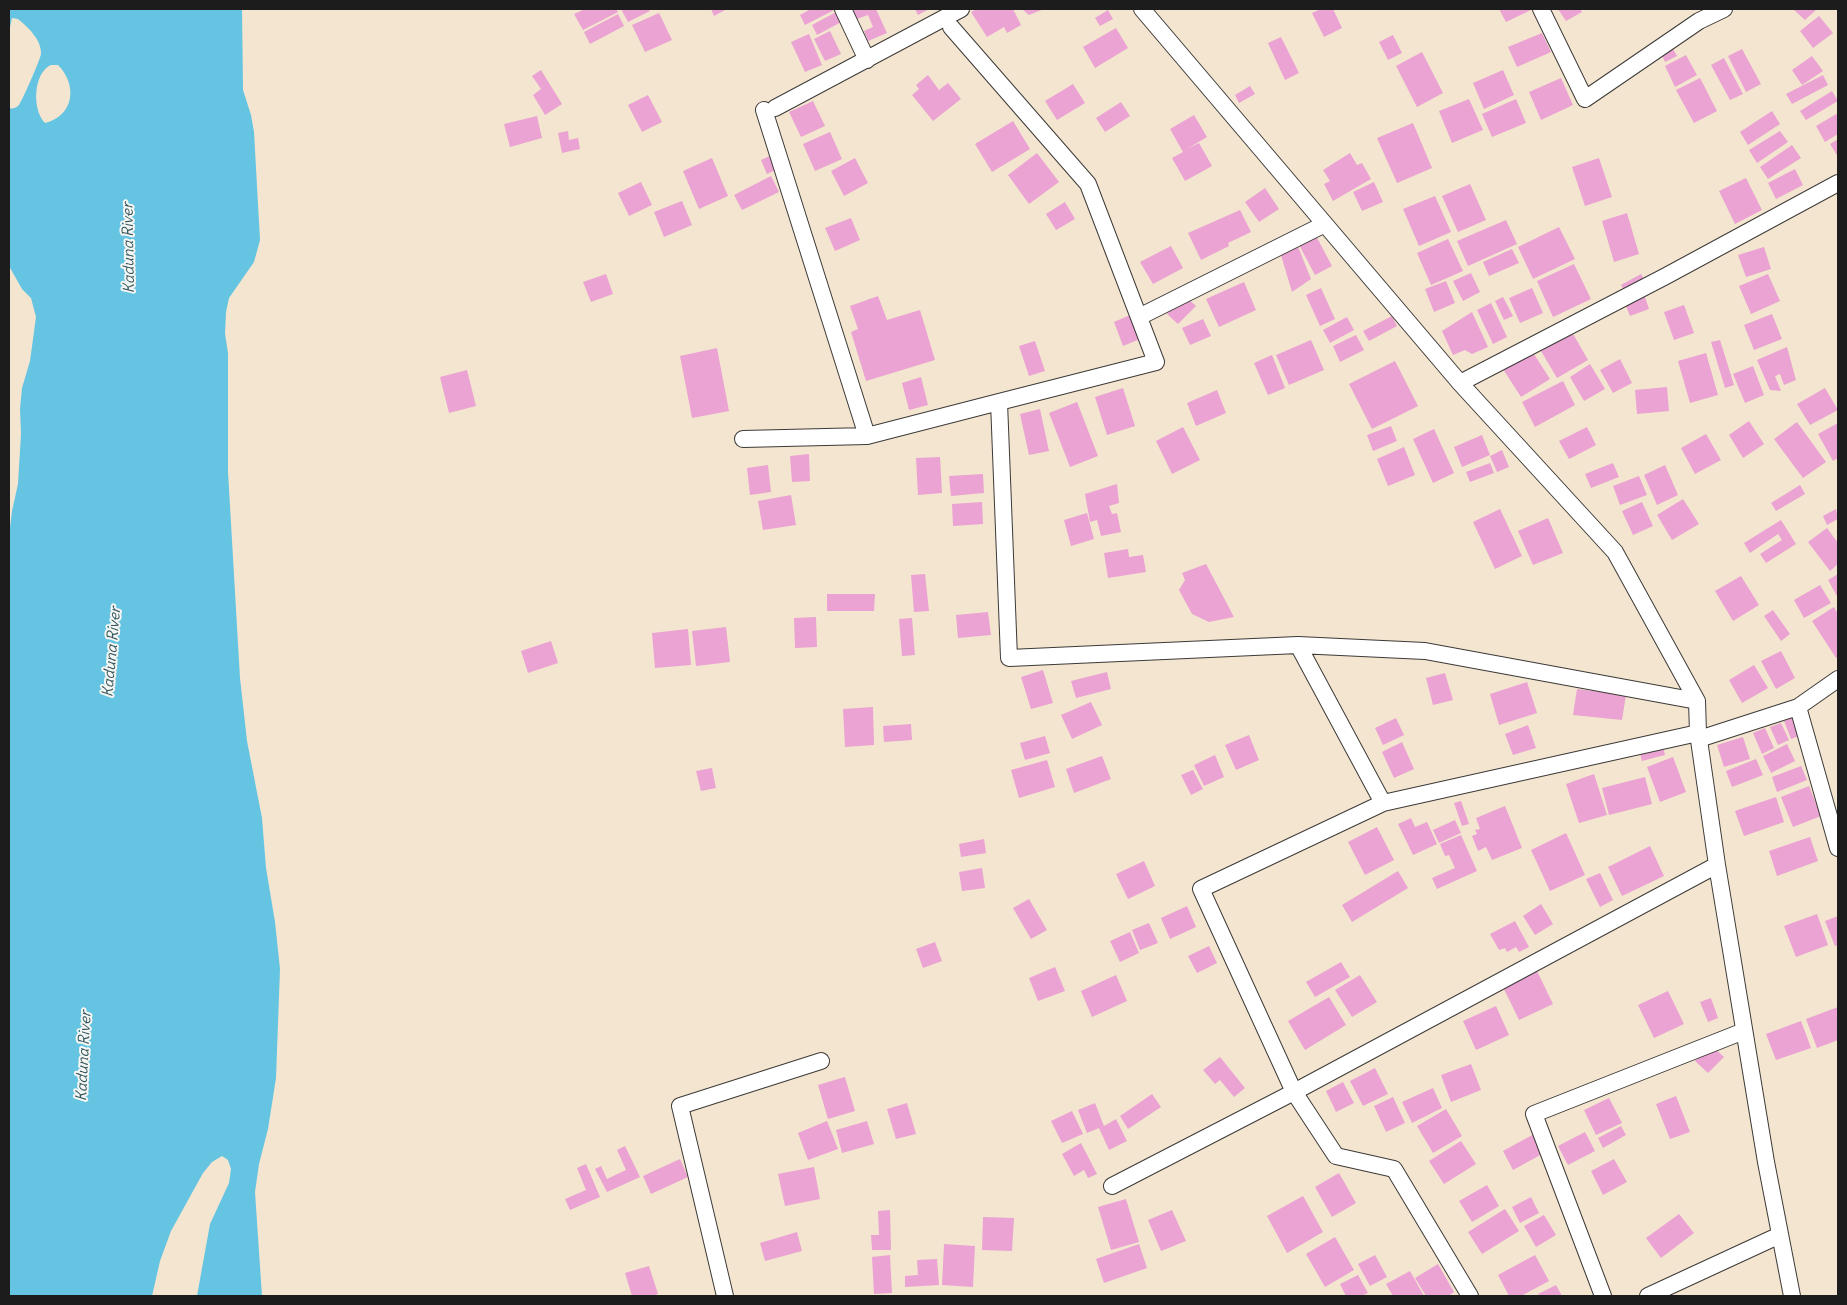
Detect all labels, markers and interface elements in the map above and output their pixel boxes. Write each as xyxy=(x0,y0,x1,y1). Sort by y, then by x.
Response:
water label: Kaduna River xyxy=(119,203,139,293)
water label: Kaduna River xyxy=(99,606,125,698)
water label: Kaduna River xyxy=(73,1010,95,1102)

